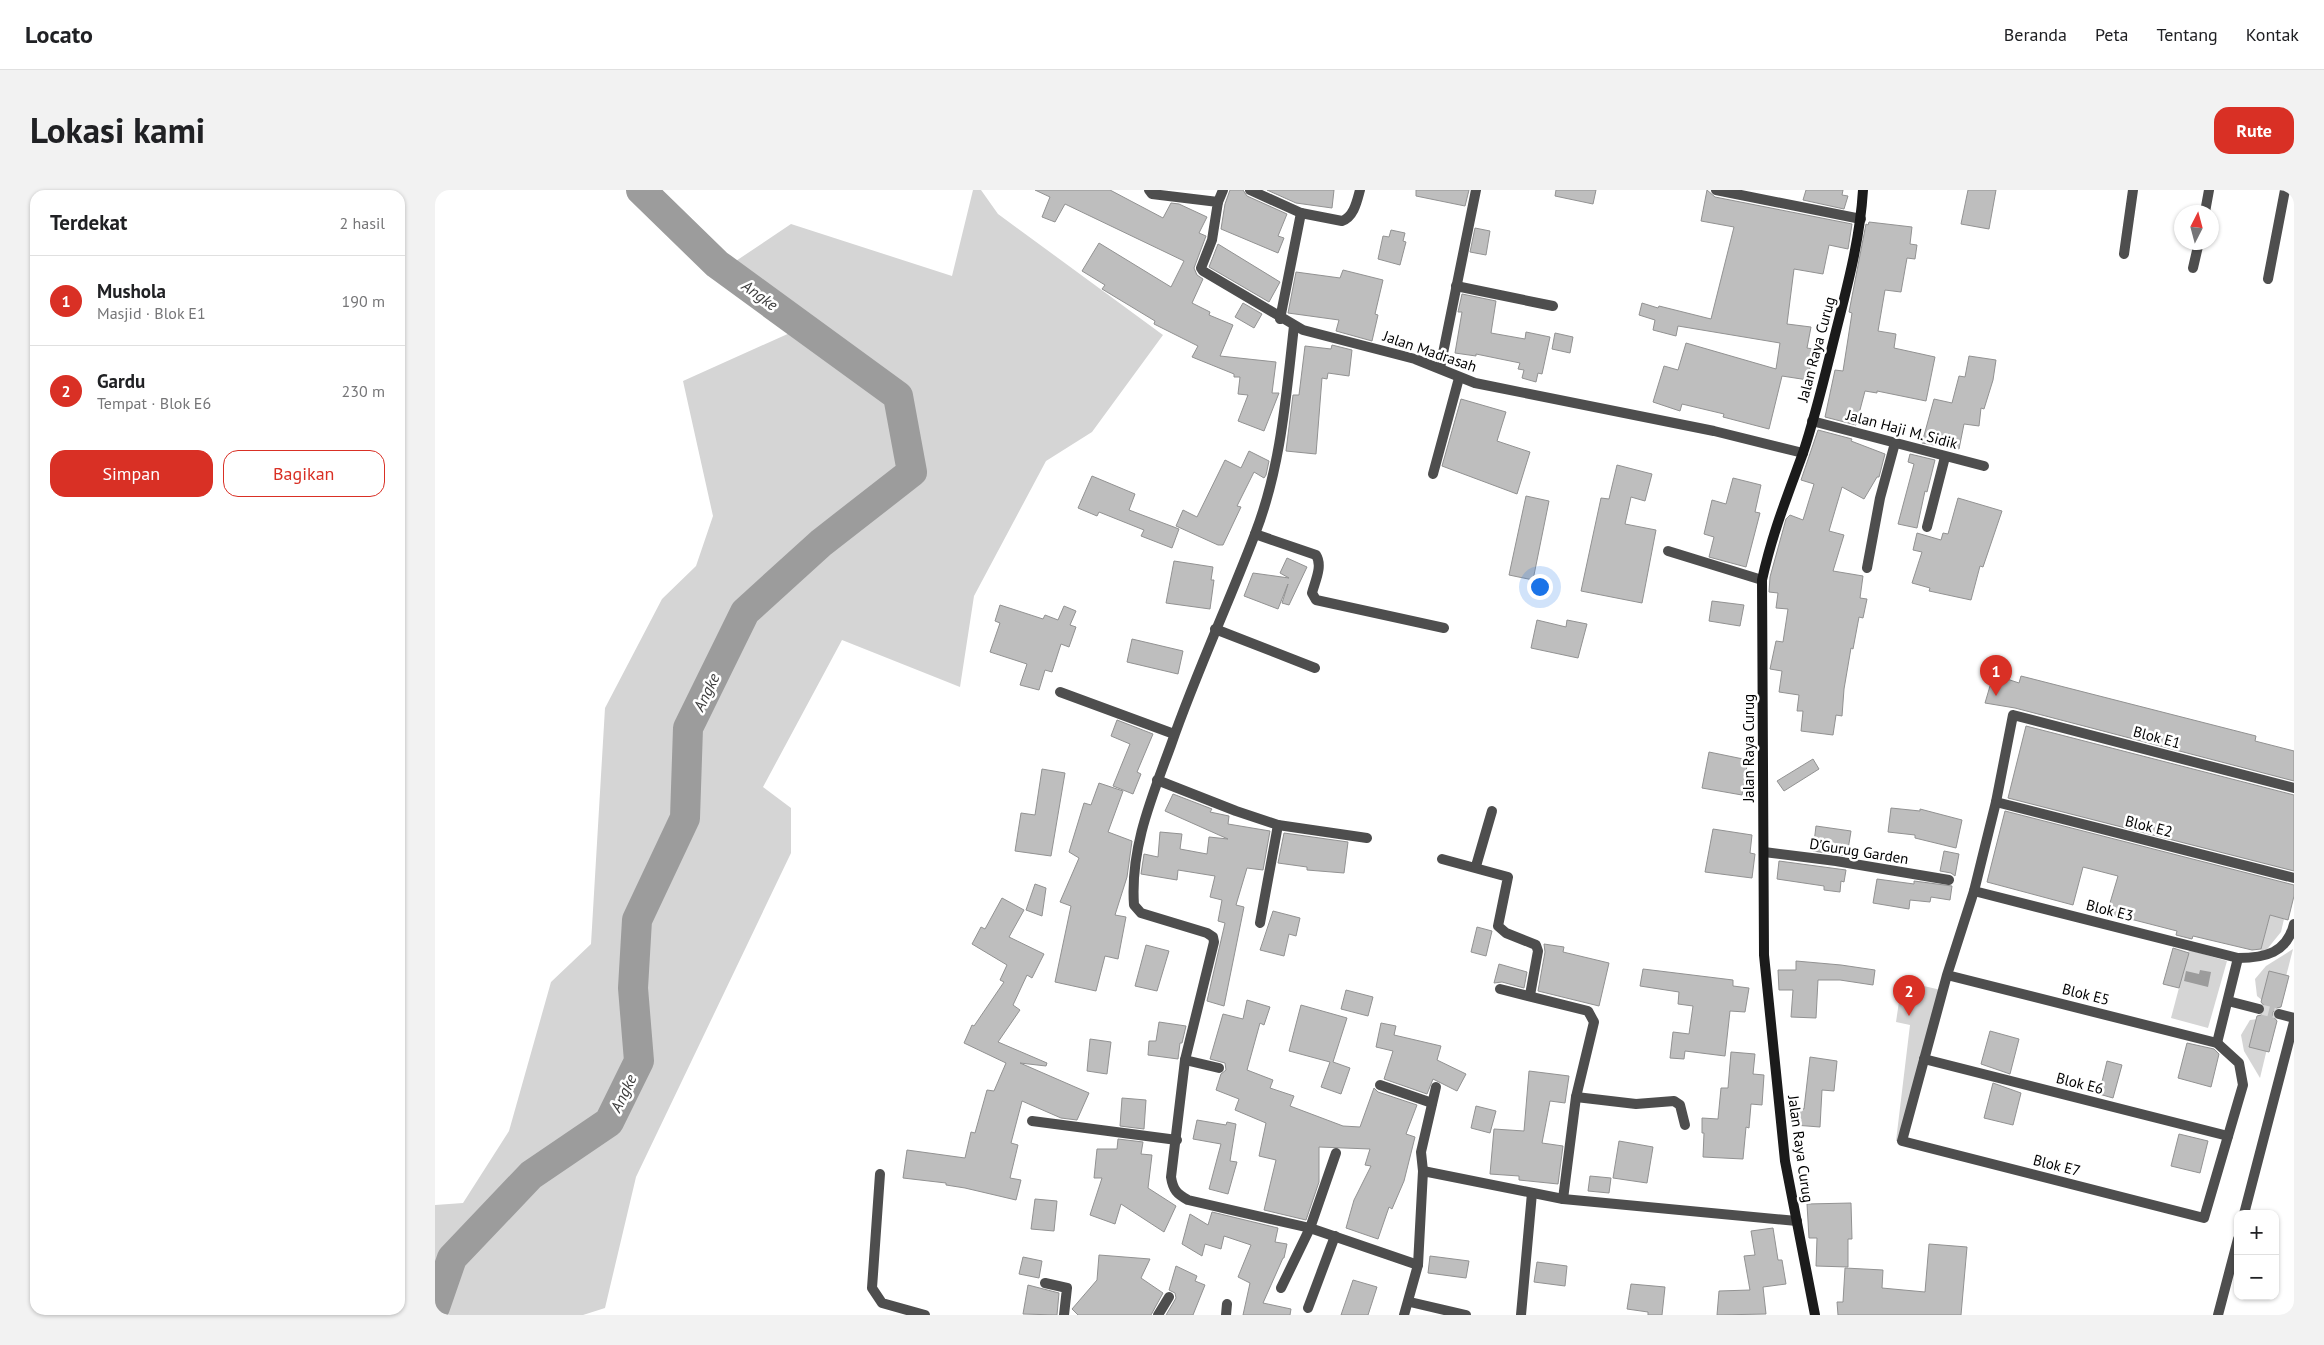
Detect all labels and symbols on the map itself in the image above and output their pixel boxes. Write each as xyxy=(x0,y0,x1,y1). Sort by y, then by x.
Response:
north arrow xyxy=(2174,205,2219,250)
water label: Angke xyxy=(737,275,782,315)
street label: Jalan Raya Curug xyxy=(1793,294,1839,405)
street label: Jalan Madrasah xyxy=(1380,326,1479,376)
street label: Jalan Haji M. Sidik xyxy=(1843,405,1961,453)
your location xyxy=(1527,574,1553,600)
pin: 1 xyxy=(1980,655,2012,696)
water label: Angke xyxy=(688,669,724,715)
street label: Jalan Raya Curug xyxy=(1739,694,1758,803)
street label: Blok E1 xyxy=(2131,722,2183,752)
street label: Blok E2 xyxy=(2123,811,2175,841)
street label: D'Gurug Garden xyxy=(1808,834,1910,868)
street label: Blok E3 xyxy=(2084,895,2136,925)
pin: 2 xyxy=(1893,975,1925,1016)
street label: Blok E5 xyxy=(2060,979,2112,1009)
street label: Blok E6 xyxy=(2054,1068,2106,1098)
water label: Angke xyxy=(605,1070,641,1116)
street label: Jalan Raya Curug xyxy=(1784,1093,1818,1204)
street label: Blok E7 xyxy=(2031,1150,2083,1180)

